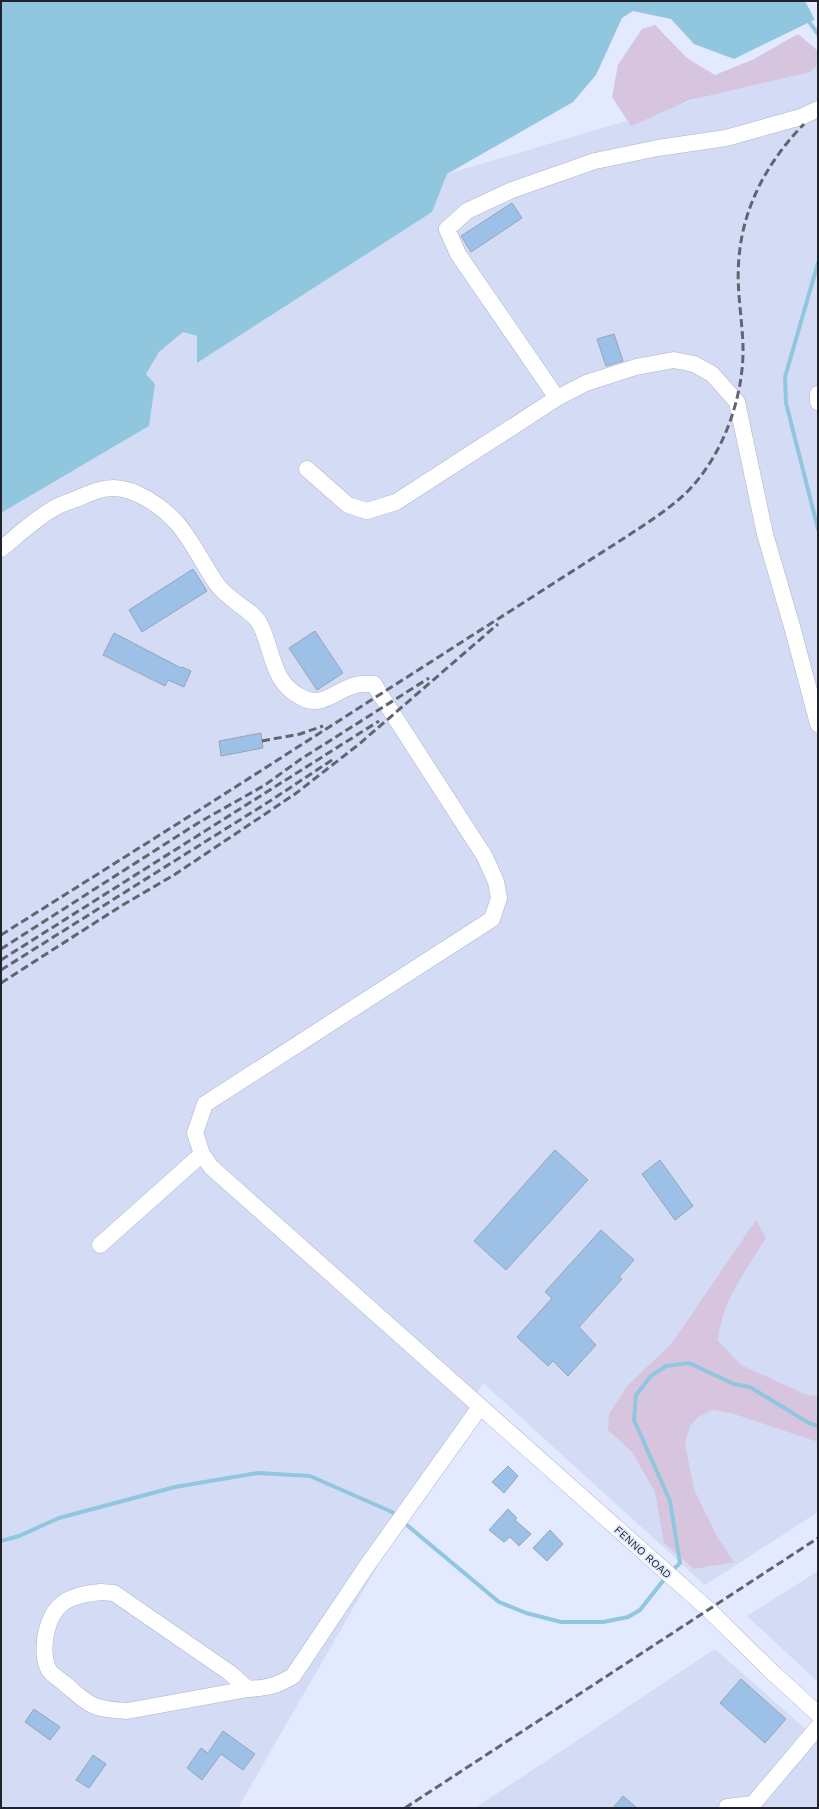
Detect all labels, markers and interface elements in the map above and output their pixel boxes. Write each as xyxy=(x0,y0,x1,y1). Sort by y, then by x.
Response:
street label: FENNO ROAD xyxy=(611,1523,674,1581)

